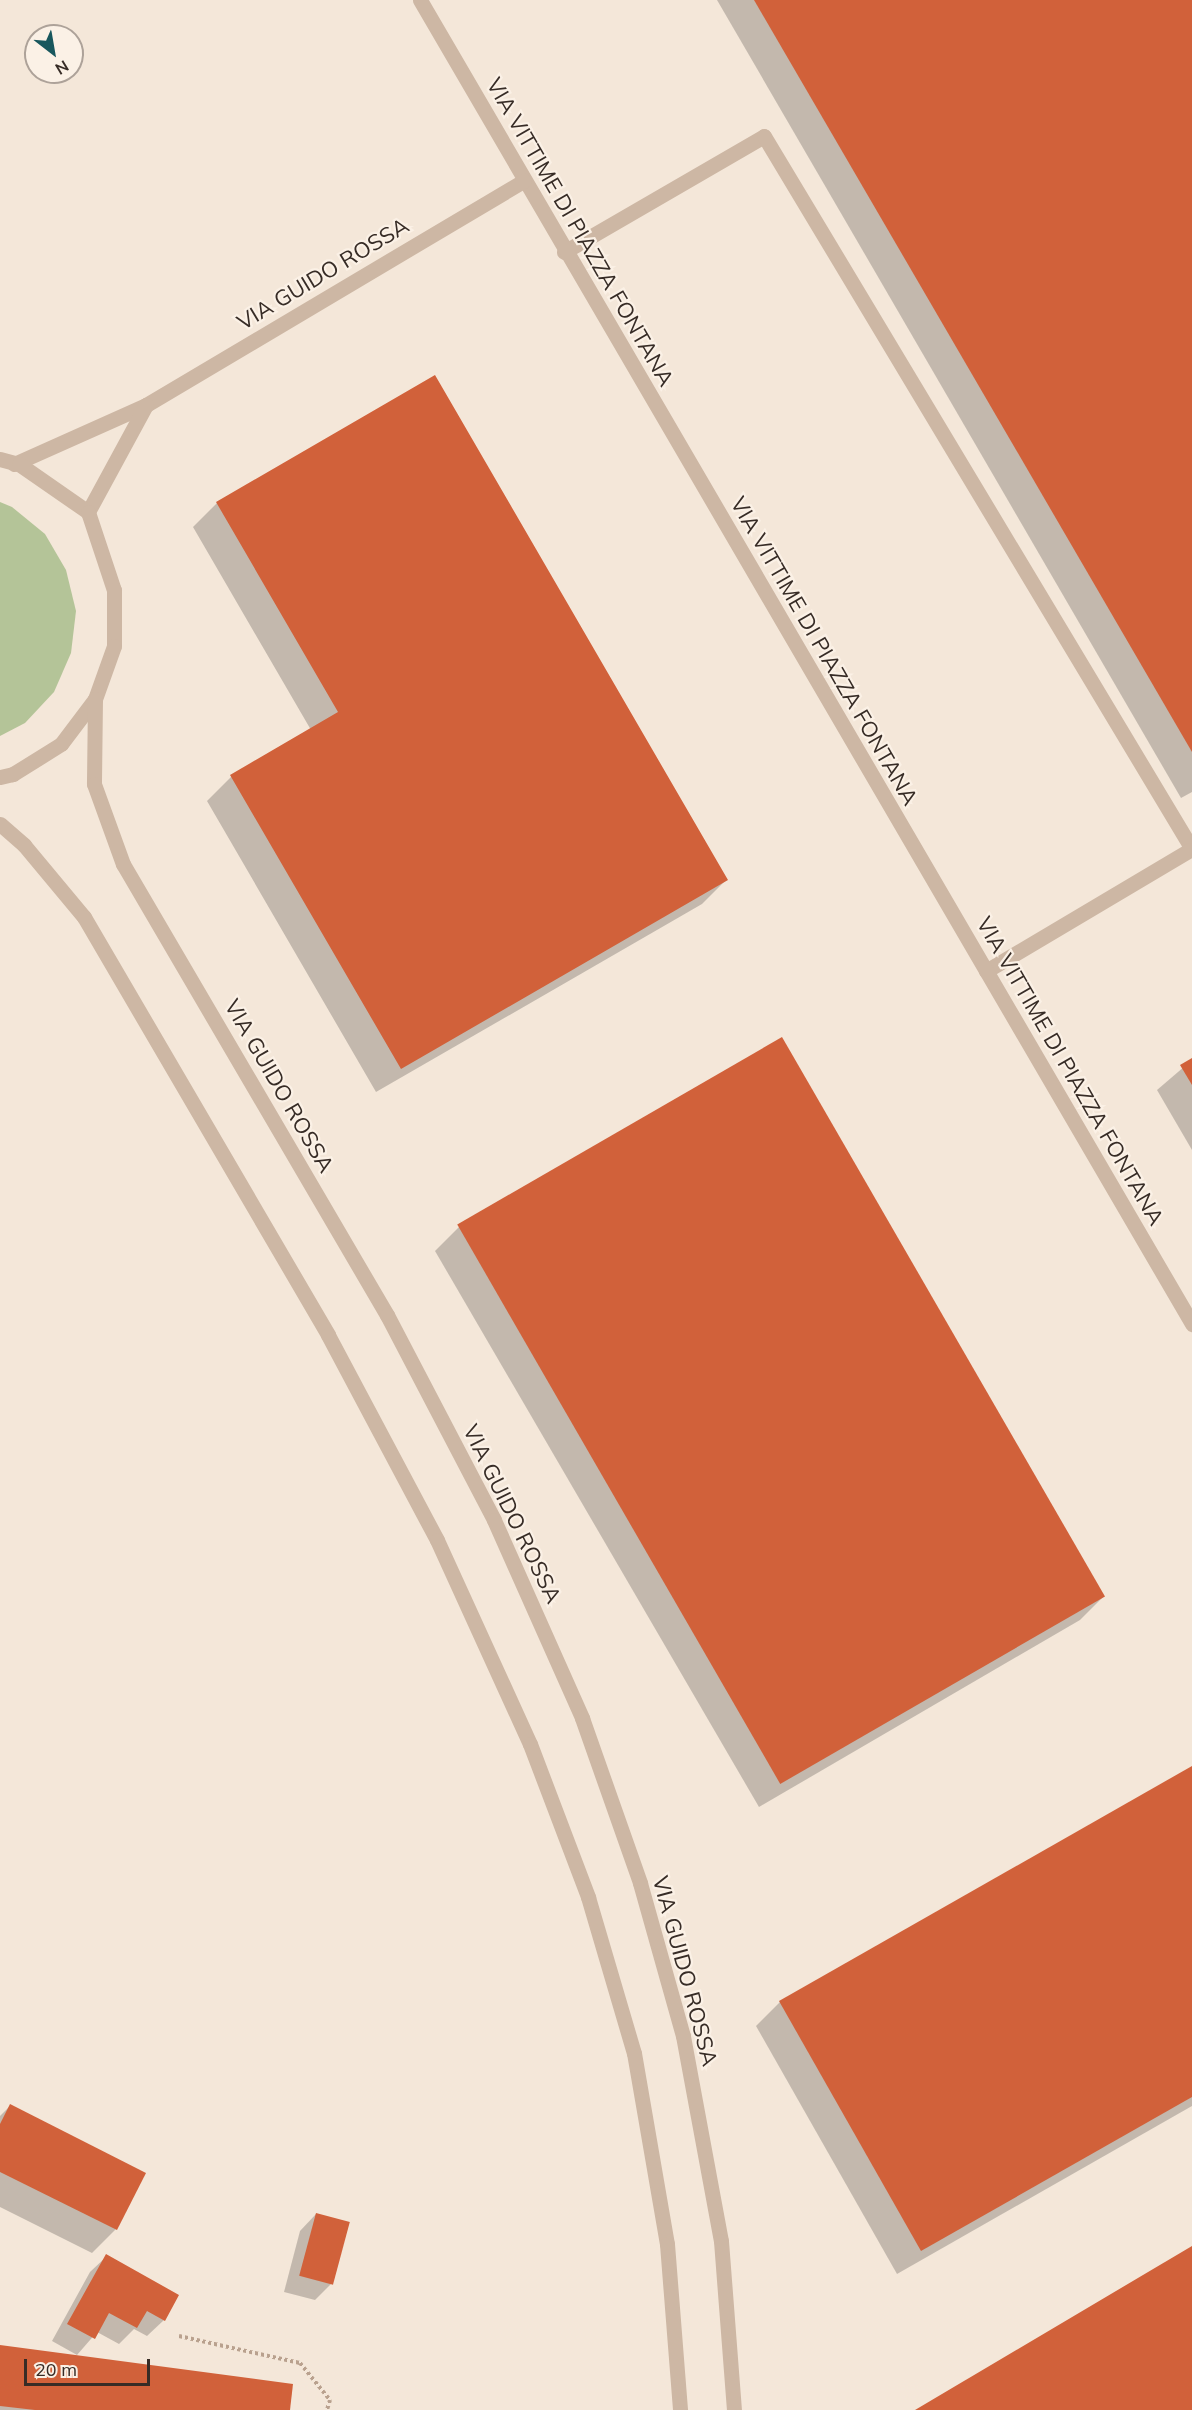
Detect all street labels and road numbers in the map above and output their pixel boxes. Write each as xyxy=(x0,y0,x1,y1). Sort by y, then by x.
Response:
street label: VIA VITTIME DI PIAZZA FONTANA xyxy=(481,73,679,391)
street label: VIA GUIDO ROSSA xyxy=(232,212,414,336)
street label: VIA VITTIME DI PIAZZA FONTANA xyxy=(725,492,923,810)
street label: VIA VITTIME DI PIAZZA FONTANA xyxy=(971,912,1169,1230)
street label: VIA GUIDO ROSSA xyxy=(219,995,339,1177)
street label: VIA GUIDO ROSSA xyxy=(457,1420,567,1608)
street label: VIA GUIDO ROSSA xyxy=(647,1873,723,2069)

